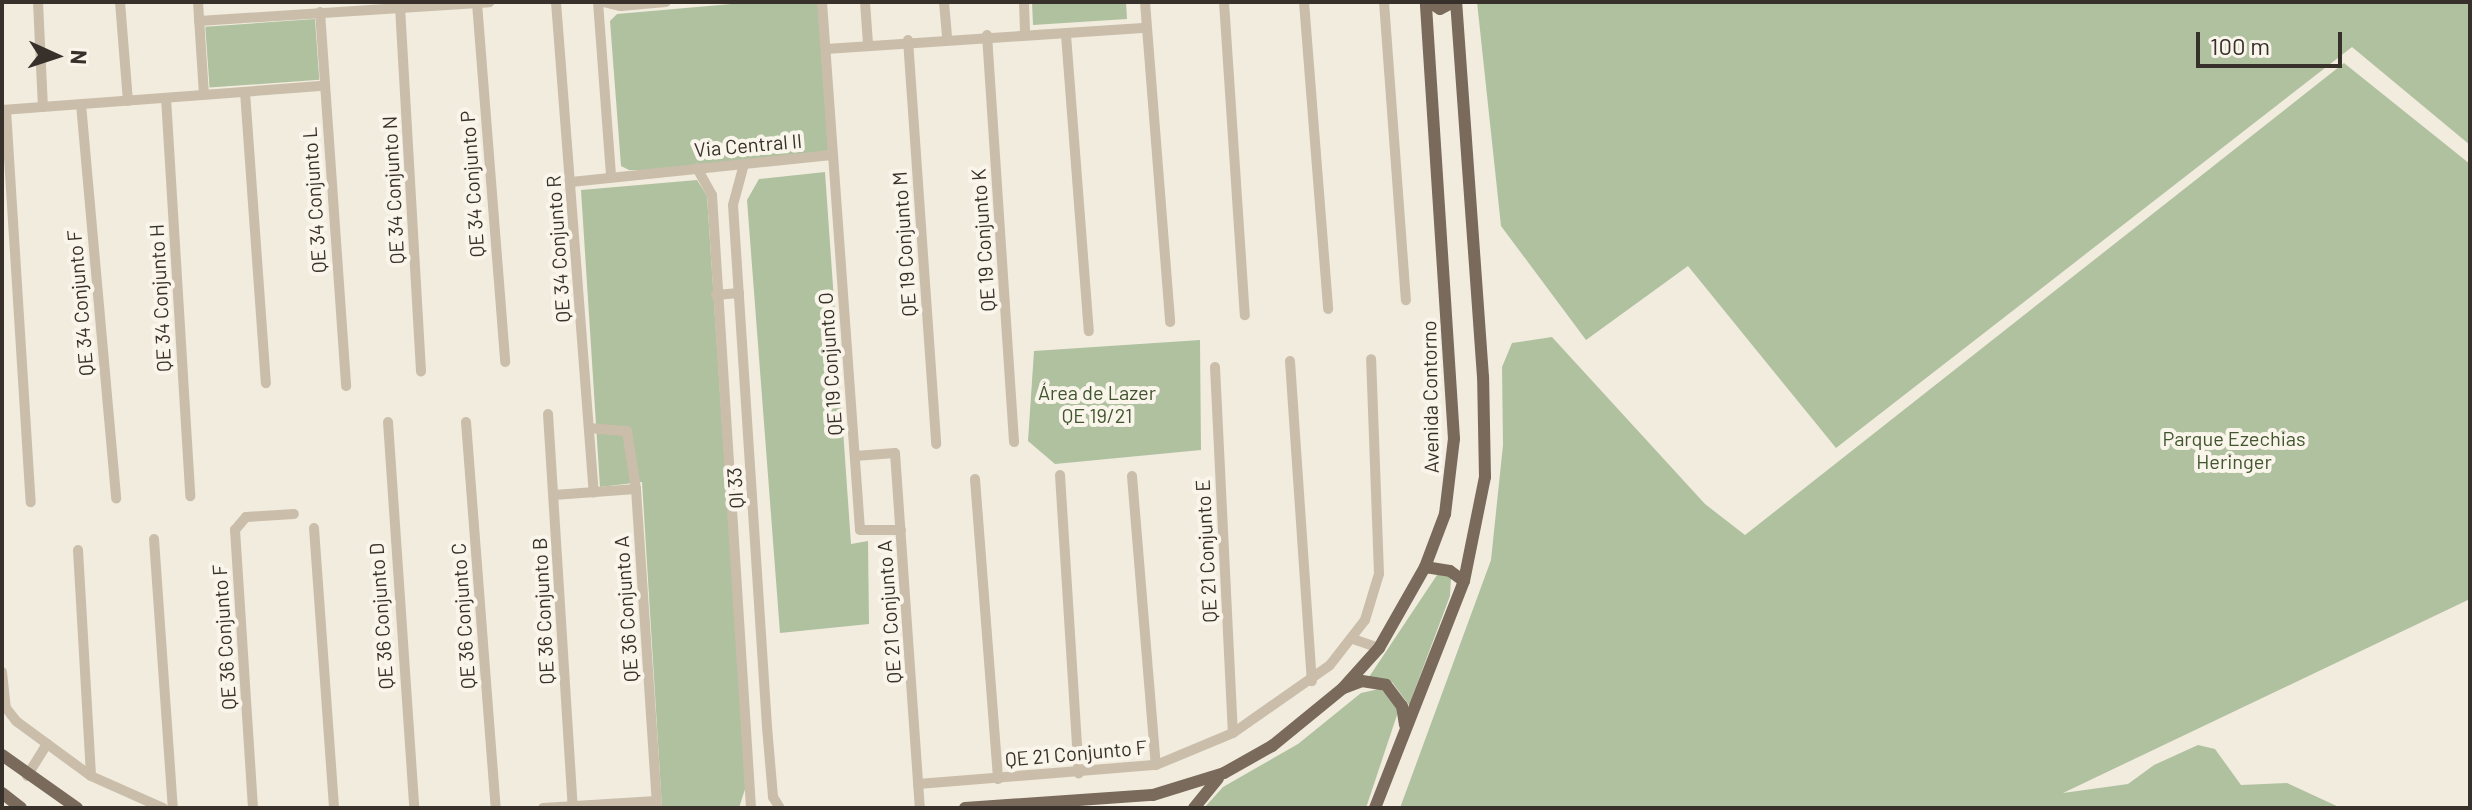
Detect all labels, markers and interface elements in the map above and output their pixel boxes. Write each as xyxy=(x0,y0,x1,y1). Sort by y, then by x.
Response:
north arrow xyxy=(16,16,96,96)
scale bar xyxy=(2200,16,2346,66)
text: 100 m xyxy=(2210,31,2270,60)
text: N xyxy=(67,49,93,65)
street label: QE 34 Conjunto P xyxy=(455,110,489,258)
street label: QE 34 Conjunto N xyxy=(377,115,409,265)
street label: QE 34 Conjunto L xyxy=(297,126,331,274)
street label: Via Central II xyxy=(693,128,803,162)
street label: QE 19 Conjunto K xyxy=(966,168,1000,312)
street label: QE 19 Conjunto M xyxy=(887,171,921,317)
street label: QE 34 Conjunto R xyxy=(541,175,575,323)
street label: QE 34 Conjunto H xyxy=(144,223,176,373)
street label: QE 34 Conjunto F xyxy=(62,229,98,377)
street label: QE 19 Conjunto O xyxy=(813,292,847,436)
street label: Avenida Contorno xyxy=(1417,320,1443,474)
park label: Área de Lazer QE 19/21 xyxy=(1038,380,1156,427)
park label: Parque Ezechias Heringer xyxy=(2162,427,2306,474)
street label: QI 33 xyxy=(722,467,748,509)
street label: QE 21 Conjunto E xyxy=(1190,479,1222,623)
street label: QE 36 Conjunto A xyxy=(609,535,643,683)
street label: QE 36 Conjunto B xyxy=(527,537,559,685)
street label: QE 21 Conjunto A xyxy=(872,540,906,684)
street label: QE 36 Conjunto D xyxy=(364,542,398,690)
street label: QE 36 Conjunto C xyxy=(446,542,480,690)
street label: QE 36 Conjunto F xyxy=(207,564,241,710)
street label: QE 21 Conjunto F xyxy=(1004,735,1148,771)

